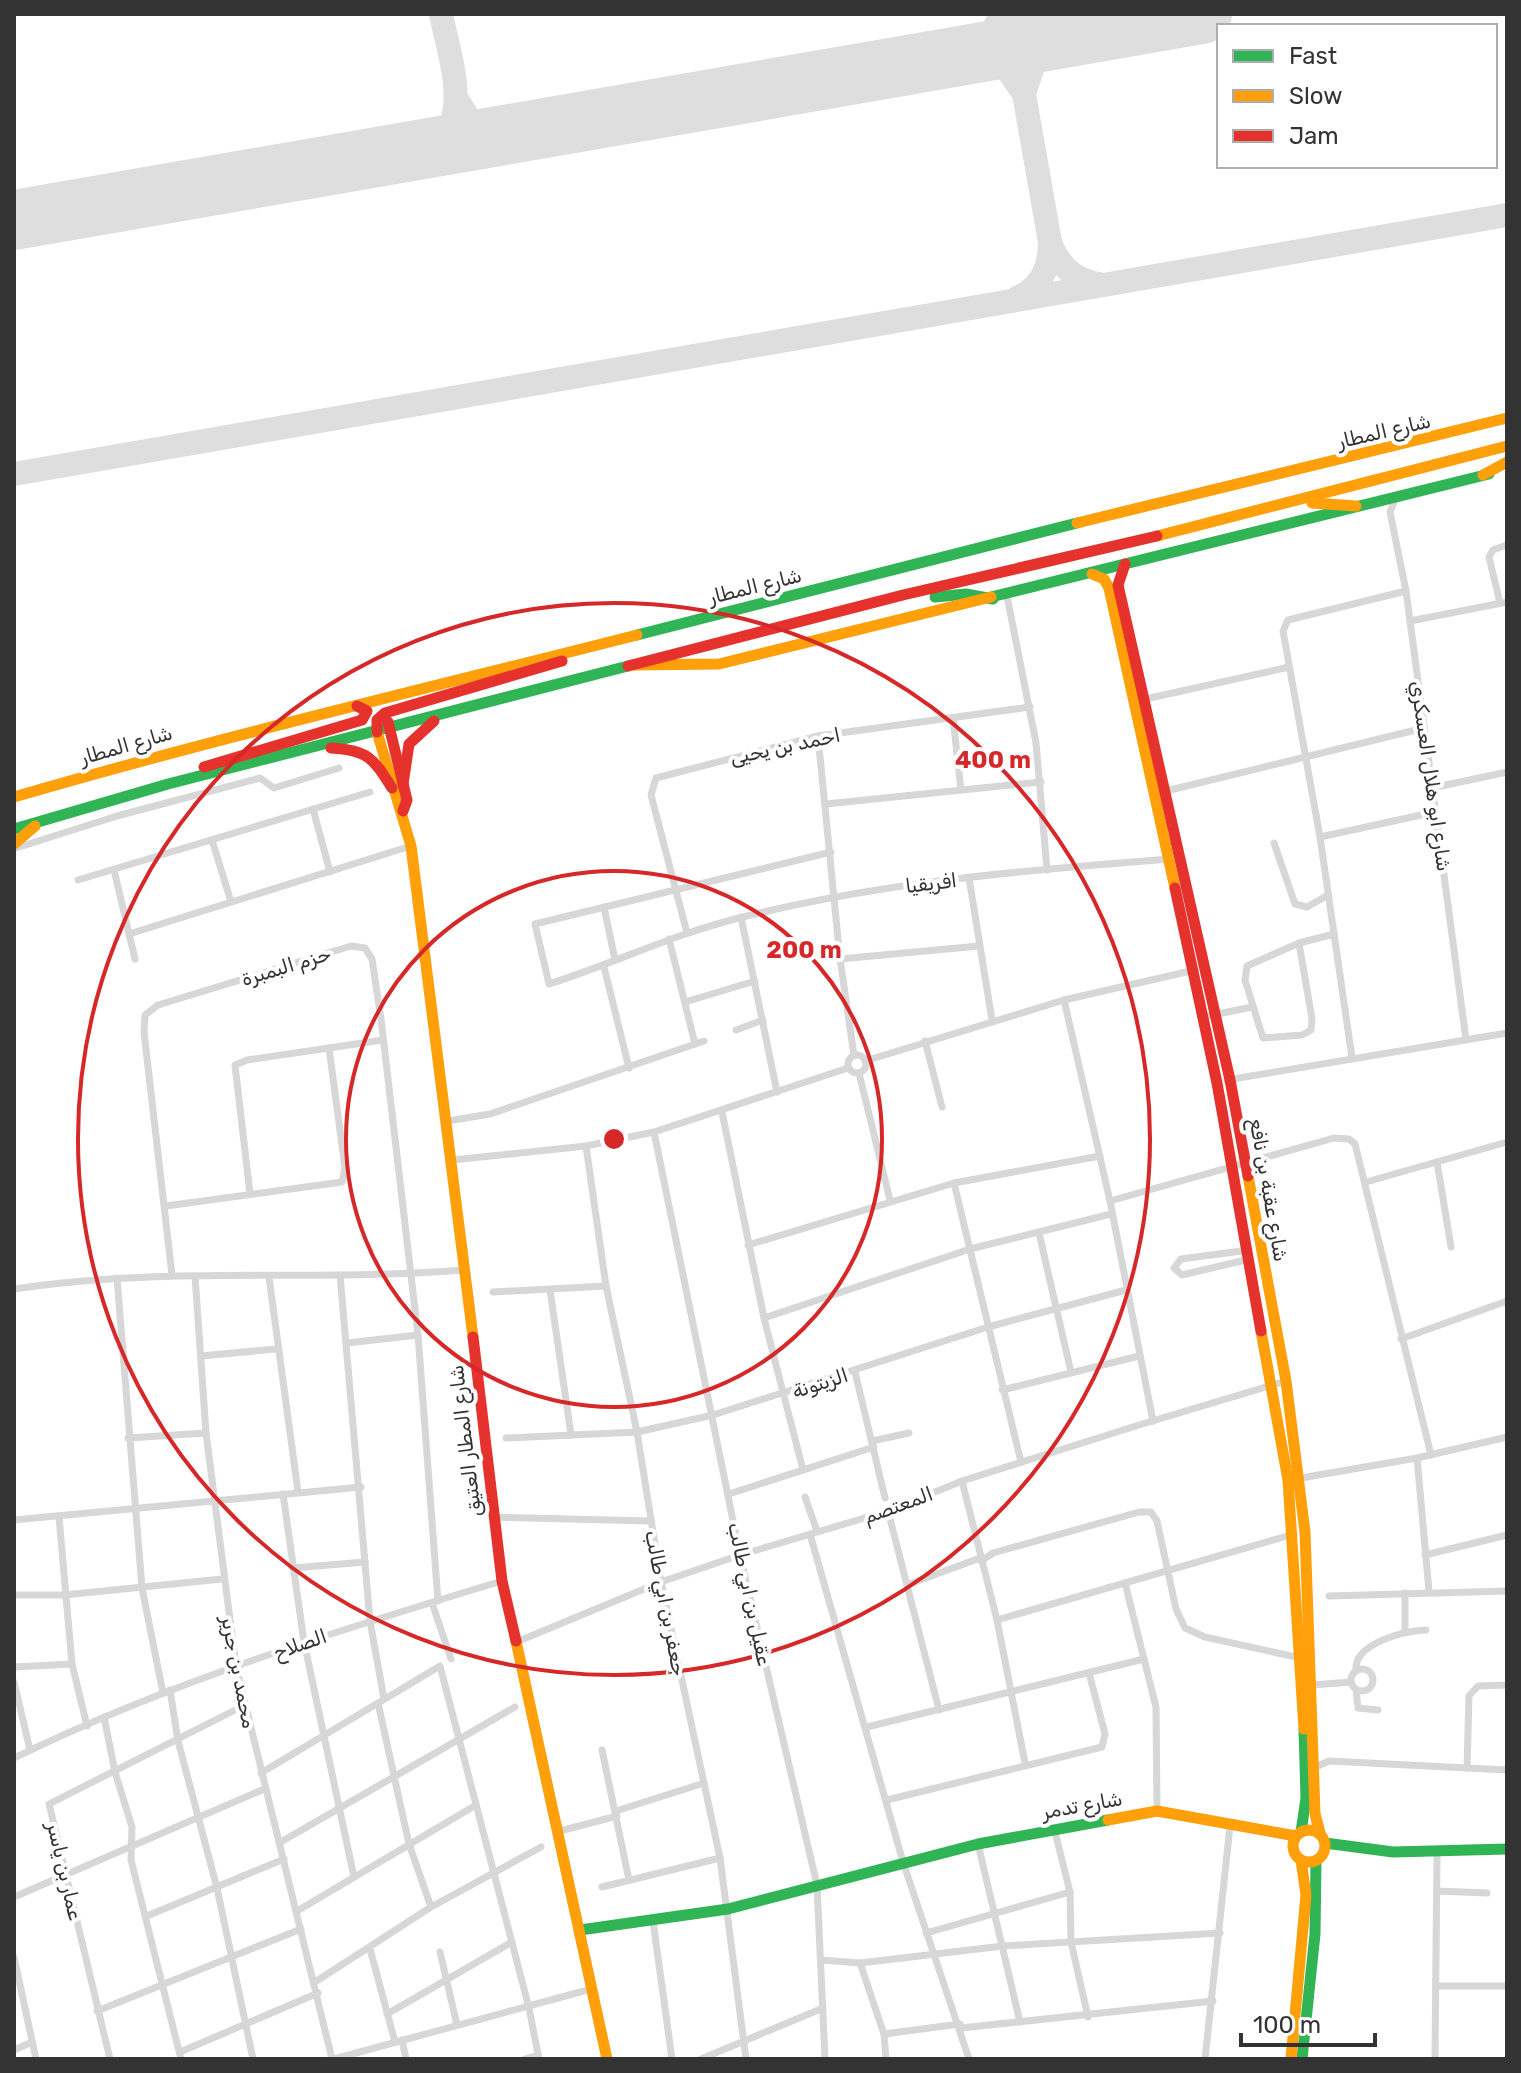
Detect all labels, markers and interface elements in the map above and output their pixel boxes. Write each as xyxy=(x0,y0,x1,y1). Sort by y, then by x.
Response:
legend xyxy=(1217,24,1497,168)
text: Fast xyxy=(1289,42,1337,70)
text: Slow xyxy=(1289,82,1342,110)
text: Jam xyxy=(1289,122,1339,150)
street label: شارع المطار xyxy=(1334,409,1434,456)
street label: شارع المطار xyxy=(705,563,805,611)
street label: شارع ابو هلال العسكري xyxy=(1404,679,1456,873)
street label: شارع المطار xyxy=(76,720,176,772)
street label: احمد بن يحيى xyxy=(727,723,843,769)
text: 400 m xyxy=(955,746,1031,774)
street label: افريقيا xyxy=(904,868,958,898)
text: 200 m xyxy=(766,936,842,964)
street label: حزم البمبرة xyxy=(238,941,334,993)
street label: شارع عقبة بن نافع xyxy=(1243,1117,1293,1264)
centre of rings xyxy=(600,1125,628,1153)
street label: شارع المطار العتيق xyxy=(444,1363,488,1518)
street label: الزيتونة xyxy=(789,1363,851,1403)
street label: المعتصم xyxy=(860,1481,936,1530)
street label: عقيل بن ابي طالب xyxy=(720,1520,777,1669)
street label: جعفر بن ابي طالب xyxy=(637,1528,692,1678)
street label: محمد بن جرير xyxy=(216,1613,262,1730)
street label: الصلاح xyxy=(270,1624,331,1666)
street label: شارع تدمر xyxy=(1039,1786,1125,1826)
street label: عمار بن ياسر xyxy=(42,1819,88,1922)
scale bar xyxy=(1241,1997,1375,2047)
text: 100 m xyxy=(1253,2011,1321,2039)

